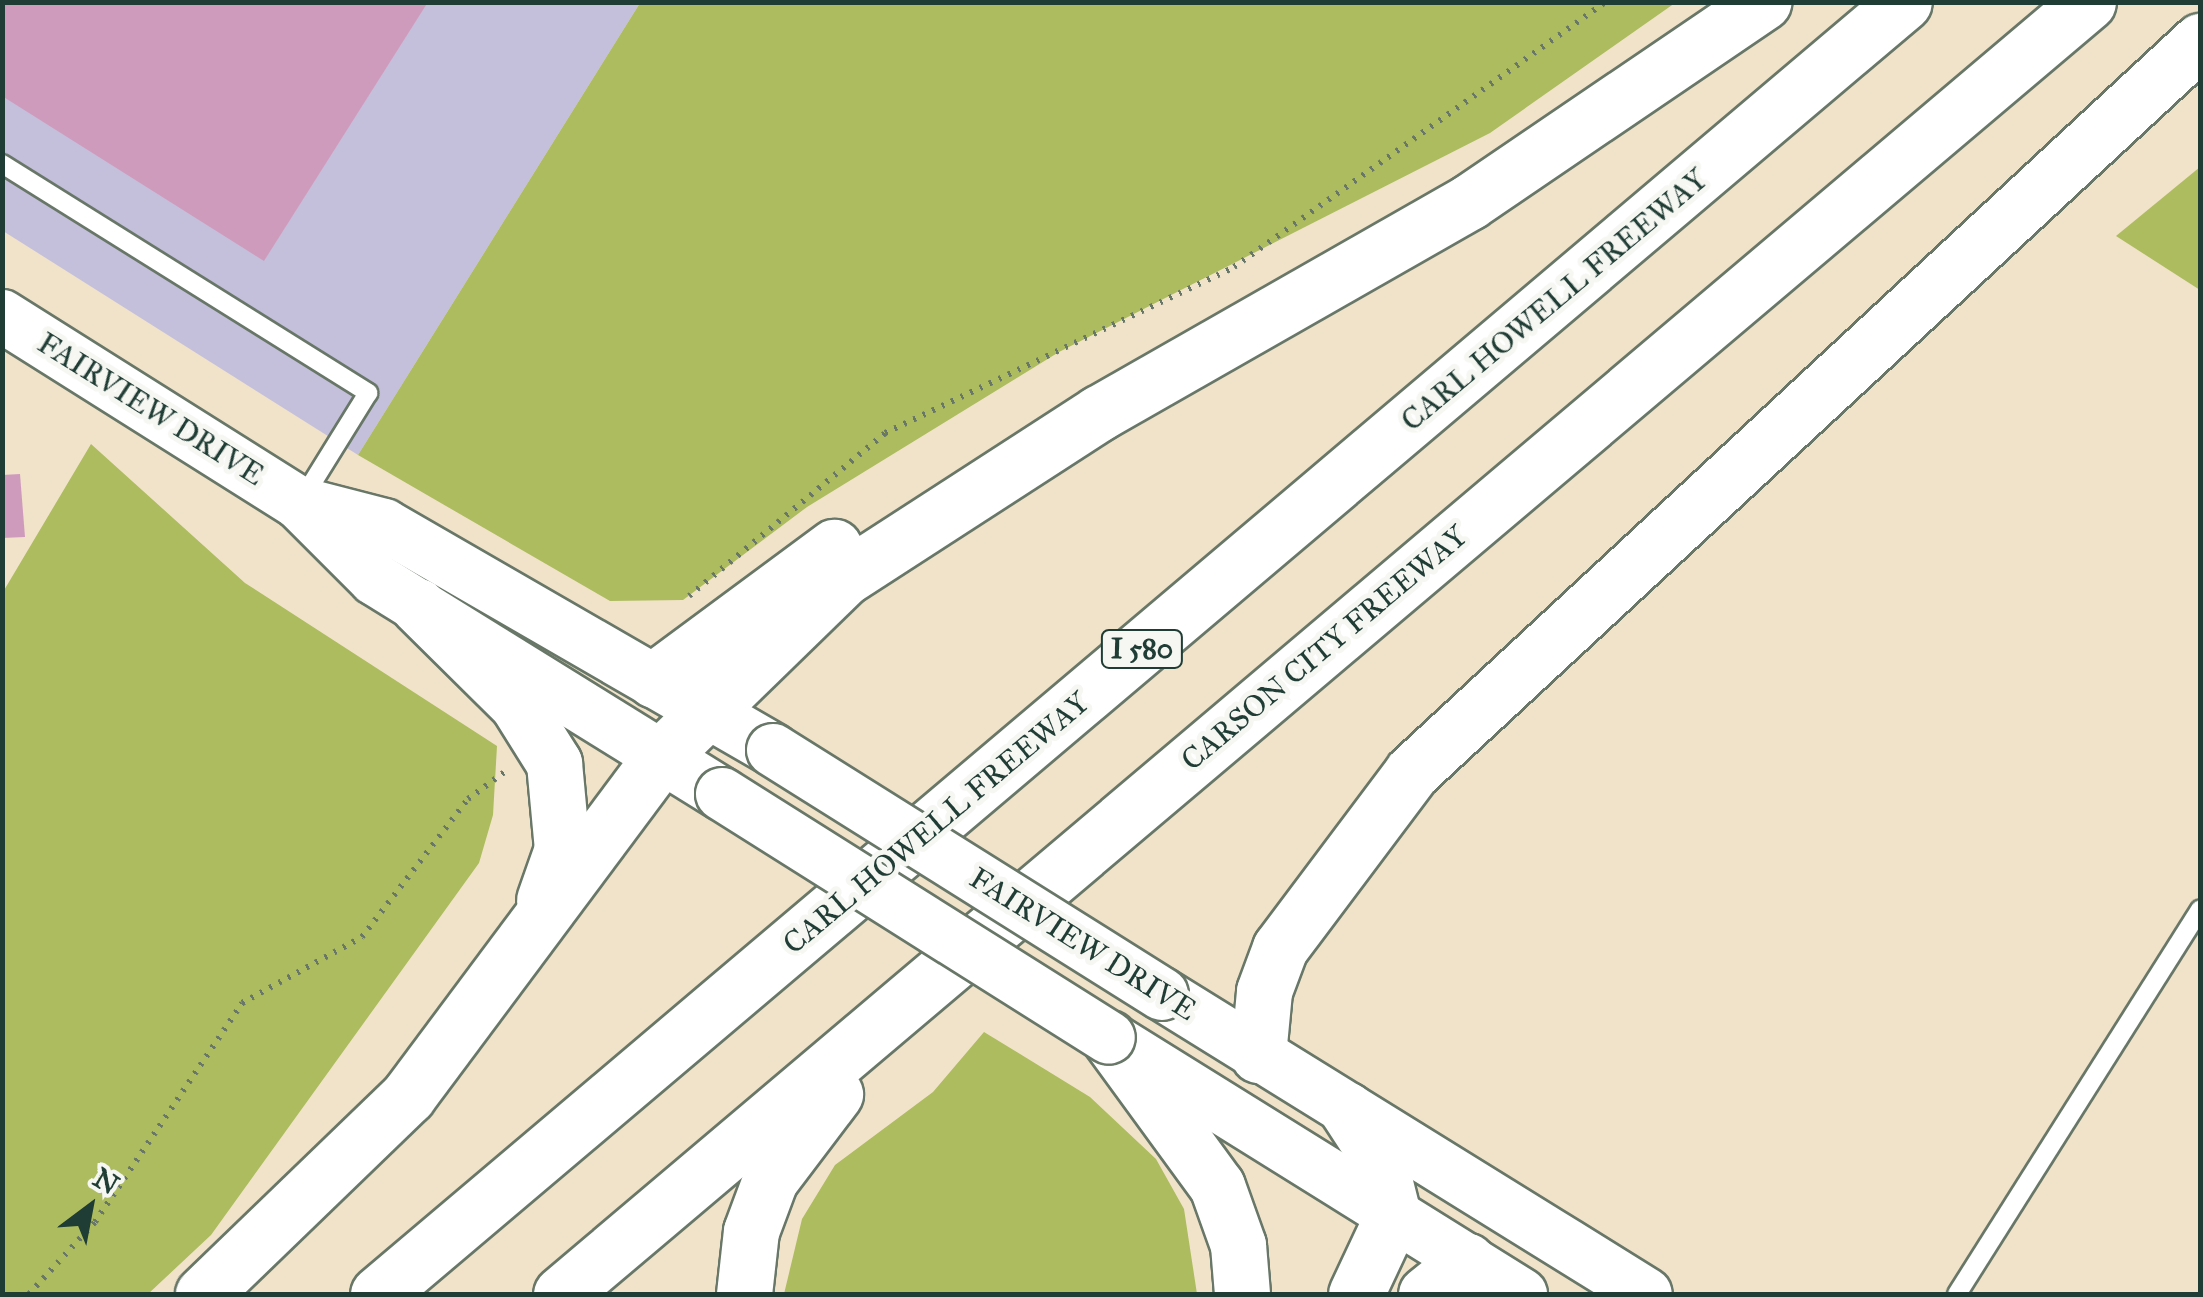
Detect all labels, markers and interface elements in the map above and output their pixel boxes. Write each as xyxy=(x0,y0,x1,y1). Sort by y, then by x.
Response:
street label: CARL HOWELL FREEWAY xyxy=(1394,161,1714,439)
street label: FAIRVIEW DRIVE xyxy=(31,325,271,493)
street label: CARSON CITY FREEWAY xyxy=(1174,518,1474,778)
road number: I 580 xyxy=(1100,626,1184,672)
street label: CARL HOWELL FREEWAY xyxy=(776,684,1096,962)
street label: FAIRVIEW DRIVE xyxy=(963,860,1203,1028)
north arrow xyxy=(40,1157,140,1257)
text: N xyxy=(87,1160,126,1202)

